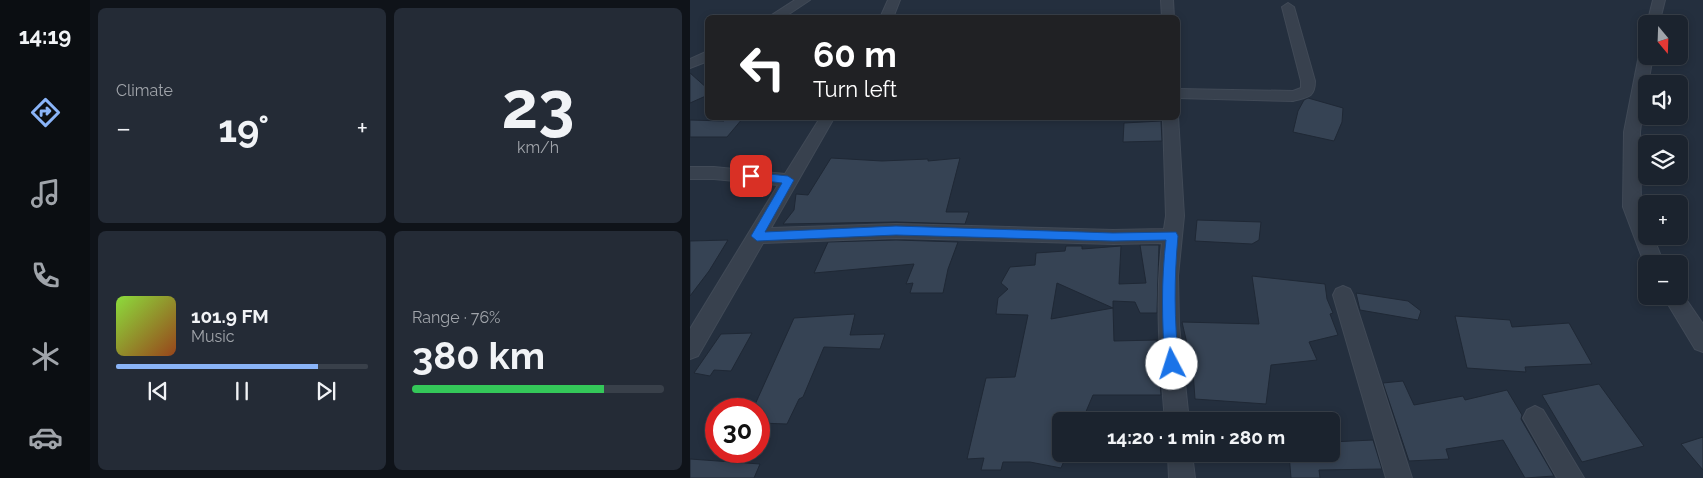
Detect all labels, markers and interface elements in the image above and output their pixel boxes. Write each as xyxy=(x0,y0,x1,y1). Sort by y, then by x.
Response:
north arrow xyxy=(1638,15,1688,65)
map controls xyxy=(1638,15,1688,305)
text: 14:19 xyxy=(19,23,71,49)
text: 60 m xyxy=(813,34,897,75)
icon: left xyxy=(730,35,795,100)
text: 23 xyxy=(502,67,574,143)
button: sound xyxy=(1638,75,1688,125)
text: Turn left xyxy=(813,76,897,102)
text: Climate xyxy=(116,81,173,100)
icon: directions xyxy=(28,95,63,130)
text: 19° xyxy=(218,106,269,151)
text: − xyxy=(116,112,131,145)
text: + xyxy=(356,112,368,145)
button: layers xyxy=(1638,135,1688,185)
text: km/h xyxy=(517,138,559,157)
pin xyxy=(730,155,772,197)
icon: arrive xyxy=(737,162,765,190)
icon: music xyxy=(28,176,63,211)
button: + xyxy=(1638,195,1688,245)
button: − xyxy=(1638,255,1688,305)
icon: phone xyxy=(28,258,63,293)
text: 101.9 FM xyxy=(191,305,269,327)
text: Range · 76% xyxy=(412,308,500,327)
text: Music xyxy=(191,327,235,346)
text: 380 km xyxy=(412,333,545,378)
position arrow xyxy=(1145,337,1197,389)
icon: climate xyxy=(28,339,63,374)
icon: previous xyxy=(144,377,172,405)
icon: pause xyxy=(228,377,256,405)
icon: next xyxy=(312,377,340,405)
speed limit sign: 30 xyxy=(705,398,770,463)
icon: car xyxy=(28,420,63,455)
text: 14:20 · 1 min · 280 m xyxy=(1107,426,1285,448)

